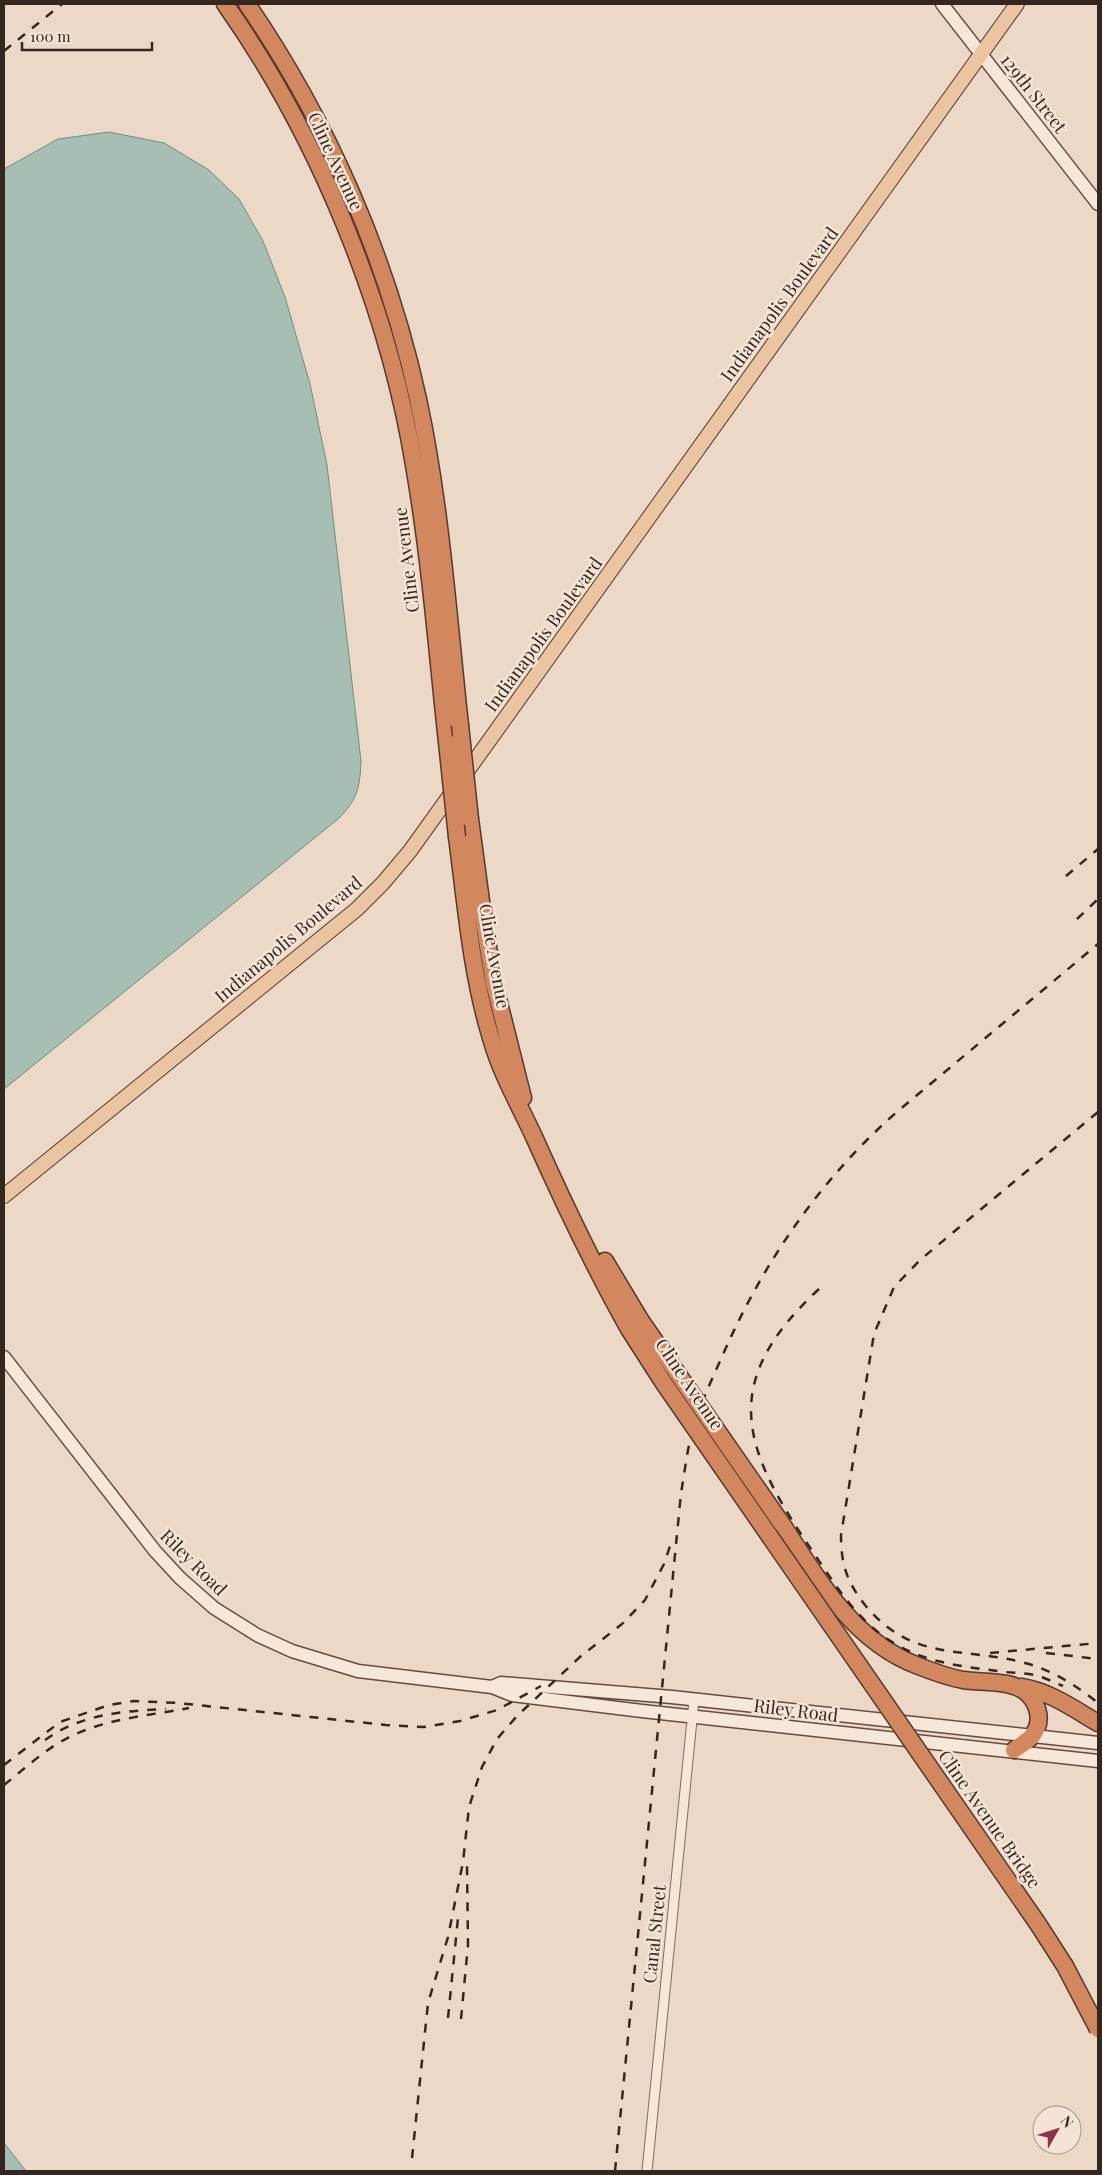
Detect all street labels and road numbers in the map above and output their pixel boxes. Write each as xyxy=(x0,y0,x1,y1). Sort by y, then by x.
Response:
street label: 129th Street xyxy=(996,48,1073,138)
street label: Cline Avenue xyxy=(303,108,369,214)
street label: Indianapolis Boulevard xyxy=(715,221,844,386)
street label: Cline Avenue xyxy=(388,506,424,614)
street label: Indianapolis Boulevard xyxy=(479,551,608,716)
street label: Indianapolis Boulevard xyxy=(209,870,367,1008)
street label: Cline Avenue xyxy=(474,902,516,1010)
street label: Cline Avenue xyxy=(650,1333,730,1435)
street label: Riley Road xyxy=(156,1524,233,1601)
street label: Riley Road xyxy=(752,1693,840,1727)
street label: Cline Avenue Bridge xyxy=(933,1745,1047,1893)
street label: Canal Street xyxy=(637,1883,671,1984)

